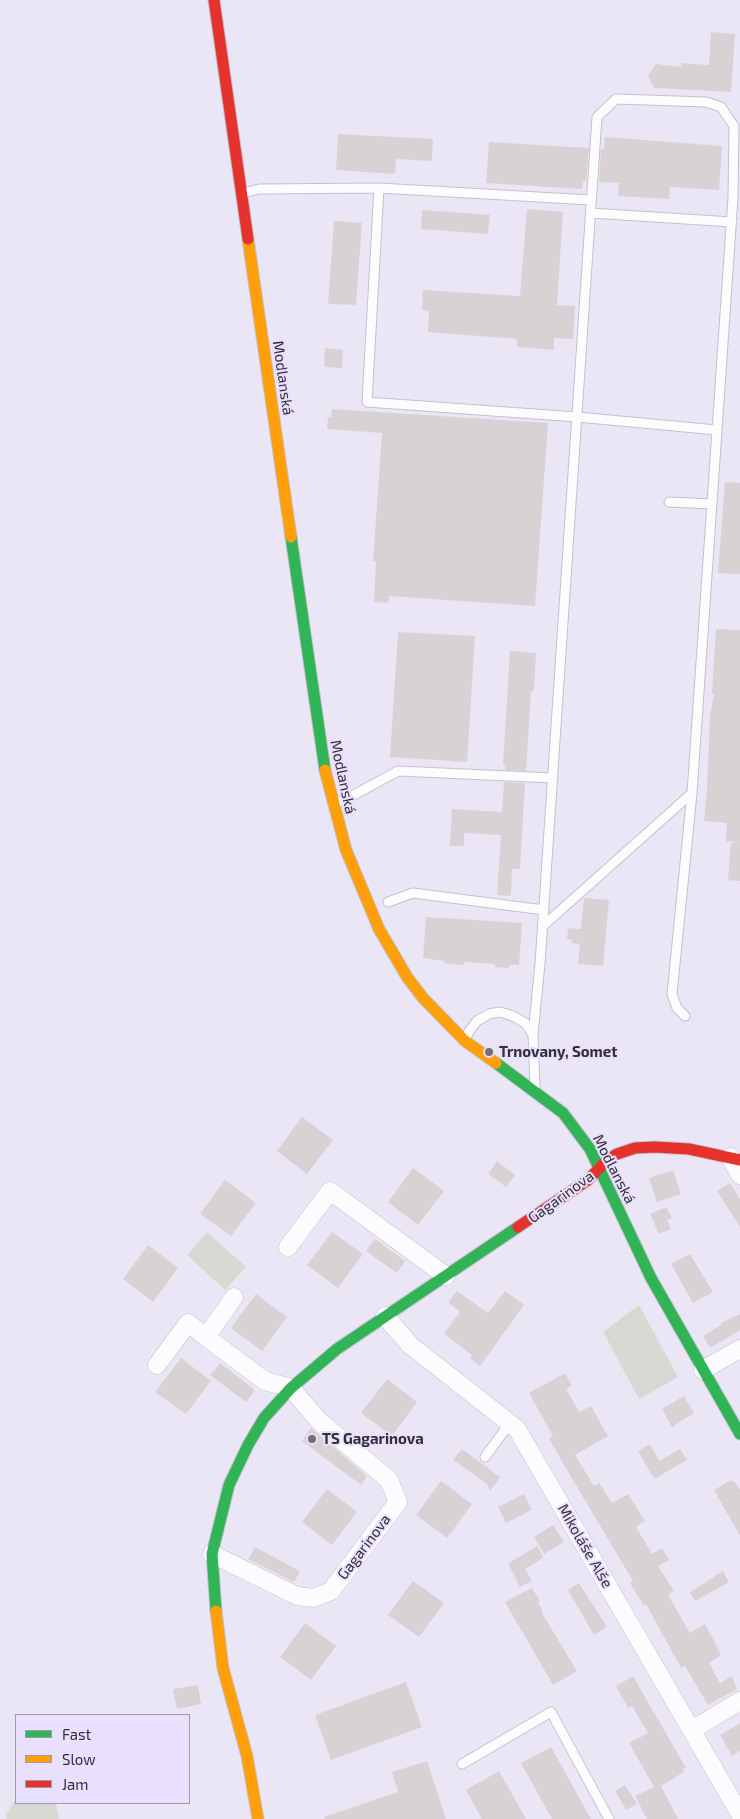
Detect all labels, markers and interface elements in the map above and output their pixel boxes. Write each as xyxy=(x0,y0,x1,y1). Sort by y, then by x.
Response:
street label: Modlanská xyxy=(269,340,297,416)
street label: Modlanská xyxy=(326,738,360,816)
place label: Trnovany, Somet xyxy=(499,1043,617,1061)
marker: Trnovany, Somet xyxy=(483,1046,495,1058)
street label: Modlanská xyxy=(589,1131,639,1207)
street label: Gagarinova xyxy=(524,1167,598,1227)
place label: TS Gagarinova xyxy=(322,1430,424,1448)
marker: TS Gagarinova xyxy=(306,1433,318,1445)
street label: Mikoláše Alše xyxy=(554,1501,616,1591)
street label: Gagarinova xyxy=(334,1511,394,1583)
legend xyxy=(15,1714,190,1804)
text: Fast xyxy=(62,1725,91,1743)
text: Slow xyxy=(62,1750,96,1768)
text: Jam xyxy=(62,1775,88,1793)

